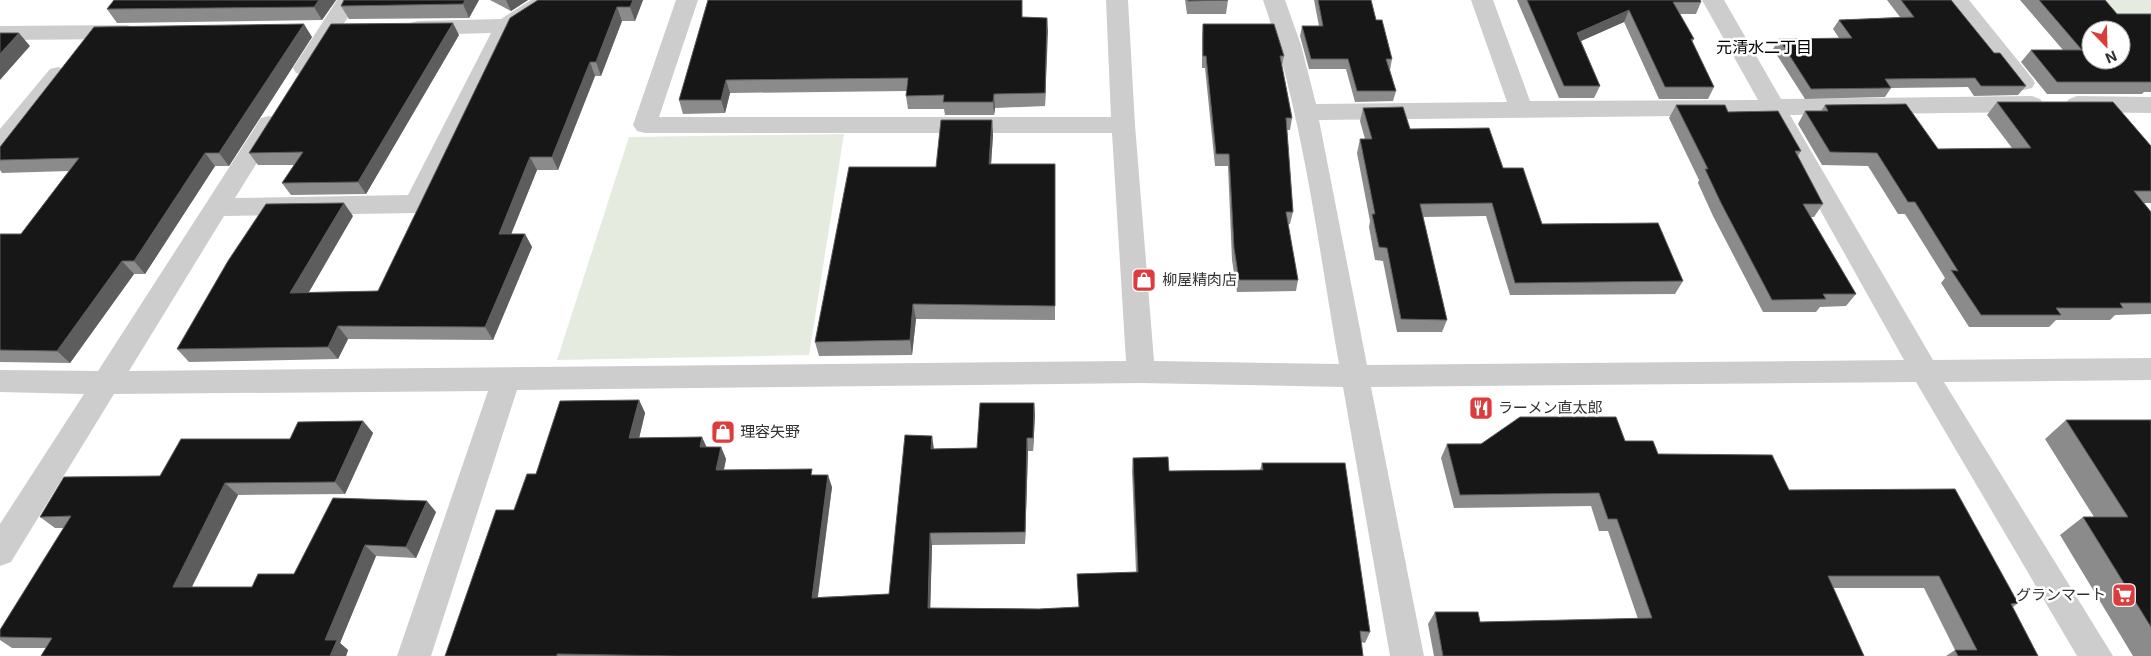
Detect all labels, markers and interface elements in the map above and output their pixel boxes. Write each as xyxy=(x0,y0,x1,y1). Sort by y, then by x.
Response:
north arrow xyxy=(2081,20,2131,70)
district label: 元清水二丁目 xyxy=(1716,37,1812,57)
text: N xyxy=(2103,48,2120,67)
shop icon: 柳屋精肉店 xyxy=(1131,267,1157,293)
place label: 柳屋精肉店 xyxy=(1162,270,1237,289)
restaurant icon: ラーメン直太郎 xyxy=(1468,395,1494,421)
place label: ラーメン直太郎 xyxy=(1498,398,1602,417)
shop icon: 理容矢野 xyxy=(710,419,736,445)
place label: 理容矢野 xyxy=(740,422,800,441)
supermarket icon: グランマート xyxy=(2111,582,2137,608)
place label: グランマート xyxy=(2016,585,2106,604)

